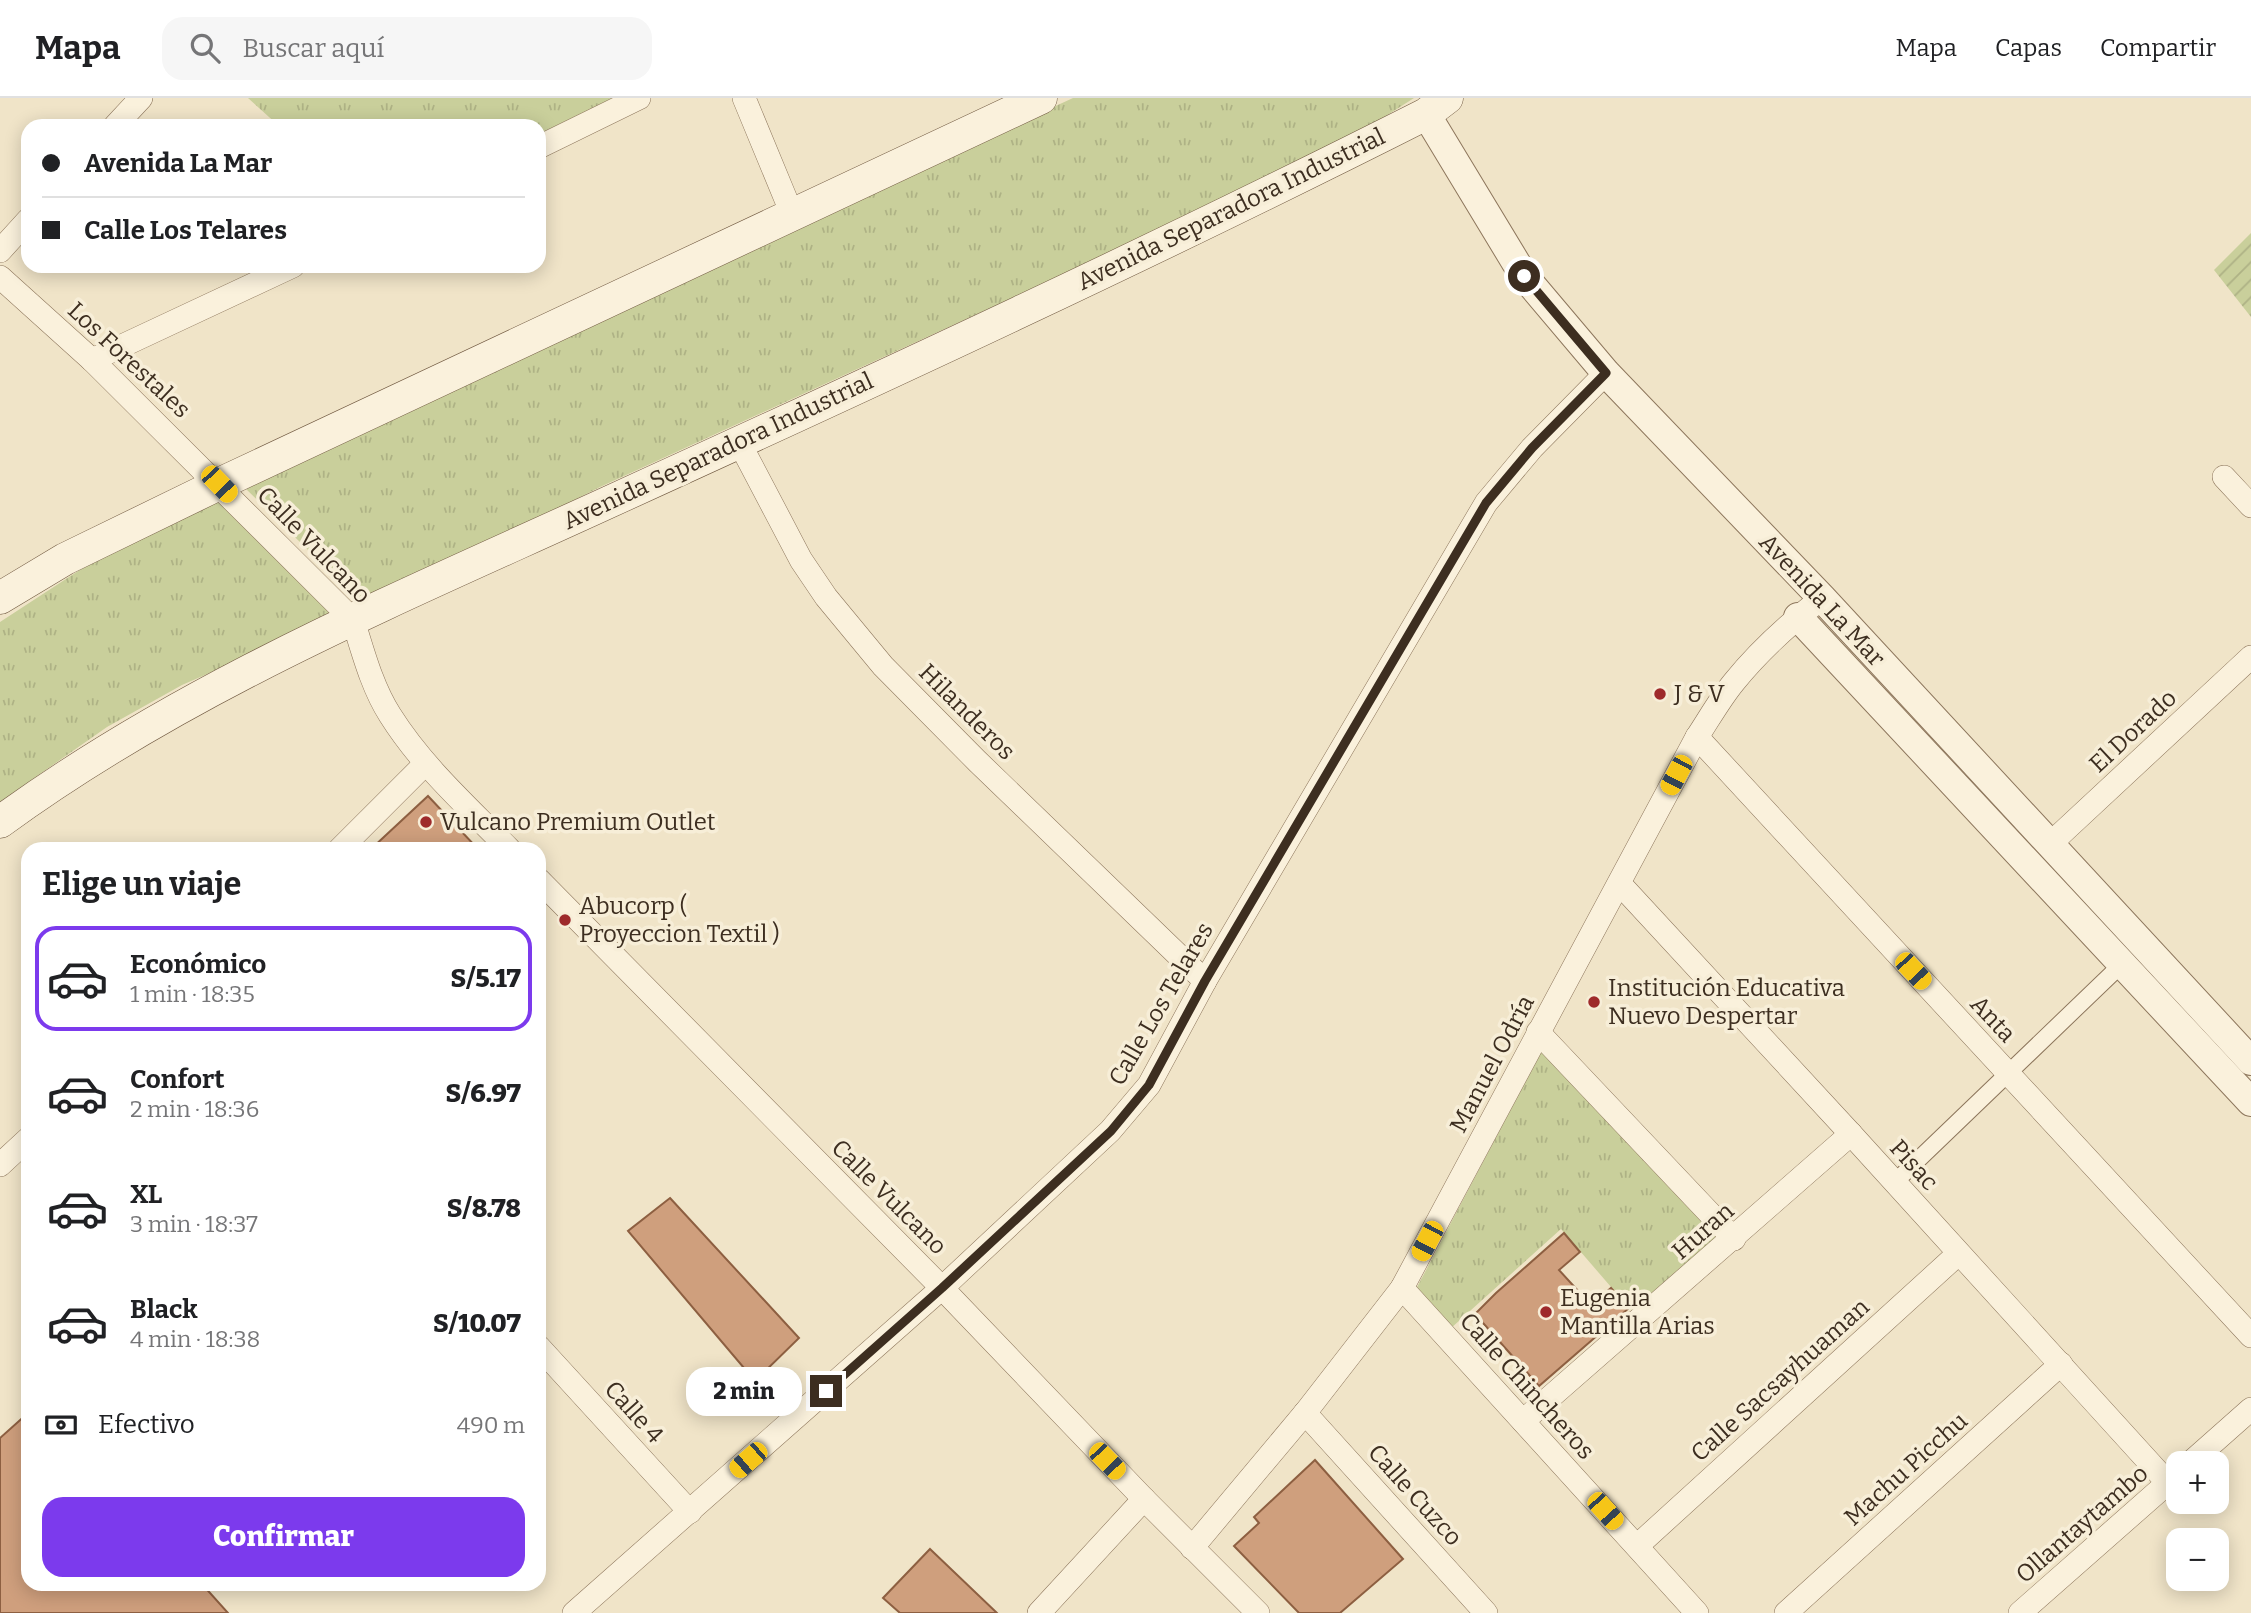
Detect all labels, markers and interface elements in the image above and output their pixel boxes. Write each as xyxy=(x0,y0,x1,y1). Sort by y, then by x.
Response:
search box xyxy=(162,17,652,80)
text: Mapa xyxy=(35,28,120,68)
icon: search xyxy=(186,29,224,67)
text: Buscar aquí xyxy=(242,33,384,64)
text: Mapa xyxy=(1895,34,1957,62)
text: Capas xyxy=(1995,34,2062,62)
text: Compartir xyxy=(2100,34,2216,62)
street label: Avenida Separadora Industrial xyxy=(1073,122,1389,296)
text: Avenida La Mar xyxy=(84,148,272,179)
text: Calle Los Telares xyxy=(84,215,287,246)
route start xyxy=(1508,260,1540,292)
street label: Los Forestales xyxy=(62,296,196,424)
street label: Avenida Separadora Industrial xyxy=(559,367,878,535)
car xyxy=(197,462,242,506)
street label: Calle Vulcano xyxy=(251,481,377,609)
street label: Avenida La Mar xyxy=(1753,528,1891,672)
street label: Hilanderos xyxy=(913,658,1021,766)
place label: J & V xyxy=(1673,680,1725,708)
street label: El Dorado xyxy=(2084,684,2182,778)
marker: J & V xyxy=(1652,686,1668,702)
car xyxy=(1657,752,1696,798)
place label: Vulcano Premium Outlet xyxy=(440,808,716,836)
marker: Vulcano Premium Outlet xyxy=(418,814,434,830)
text: Elige un viaje xyxy=(42,865,241,903)
place label: Abucorp ( Proyeccion Textil ) xyxy=(579,892,780,948)
marker: Abucorp ( Proyeccion Textil ) xyxy=(557,912,573,928)
street label: Calle Los Telares xyxy=(1103,918,1219,1090)
icon: car xyxy=(46,947,109,1010)
car xyxy=(1891,948,1936,994)
text: Económico xyxy=(130,949,266,980)
text: S/5.17 xyxy=(451,963,521,994)
place label: Institución Educativa Nuevo Despertar xyxy=(1608,974,1845,1030)
text: 1 min · 18:35 xyxy=(130,980,255,1008)
street label: Anta xyxy=(1965,990,2021,1048)
street label: Manuel Odría xyxy=(1444,991,1540,1137)
marker: Institución Educativa Nuevo Despertar xyxy=(1586,994,1602,1010)
icon: car xyxy=(46,1062,109,1125)
text: Confort xyxy=(130,1064,225,1095)
text: S/6.97 xyxy=(445,1078,521,1109)
text: 2 min · 18:36 xyxy=(130,1095,259,1123)
street label: Calle Vulcano xyxy=(826,1134,952,1260)
street label: Pisac xyxy=(1884,1134,1944,1196)
icon: car xyxy=(46,1177,109,1240)
text: XL xyxy=(130,1179,162,1210)
text: S/8.78 xyxy=(447,1193,521,1224)
street label: Huran xyxy=(1667,1197,1739,1265)
text: 3 min · 18:37 xyxy=(130,1210,258,1238)
car xyxy=(1408,1218,1447,1264)
place label: Eugenia Mantilla Arias xyxy=(1560,1284,1715,1340)
icon: car xyxy=(46,1292,109,1355)
street label: Calle Sacsayhuaman xyxy=(1685,1293,1875,1467)
text: Black xyxy=(130,1294,198,1325)
marker: Eugenia Mantilla Arias xyxy=(1538,1304,1554,1320)
street label: Calle Chincheros xyxy=(1454,1307,1600,1465)
text: S/10.07 xyxy=(433,1308,521,1339)
text: 4 min · 18:38 xyxy=(130,1325,260,1353)
callout: 2 min xyxy=(686,1366,802,1416)
street label: Calle 4 xyxy=(599,1375,669,1449)
route end xyxy=(810,1375,842,1407)
text: 2 min xyxy=(713,1377,775,1405)
icon: cash xyxy=(42,1406,80,1444)
street label: Machu Picchu xyxy=(1839,1407,1973,1531)
text: Efectivo xyxy=(98,1409,195,1440)
text: 490 m xyxy=(457,1411,525,1439)
car xyxy=(726,1438,771,1482)
car xyxy=(1085,1439,1130,1483)
street label: Calle Cuzco xyxy=(1362,1439,1468,1551)
map controls xyxy=(2166,1451,2229,1591)
button: + xyxy=(2166,1451,2229,1514)
street label: Ollantaytambo xyxy=(2010,1459,2154,1589)
car xyxy=(1584,1488,1627,1534)
button: Confirmar xyxy=(42,1497,525,1577)
button: − xyxy=(2166,1528,2229,1591)

